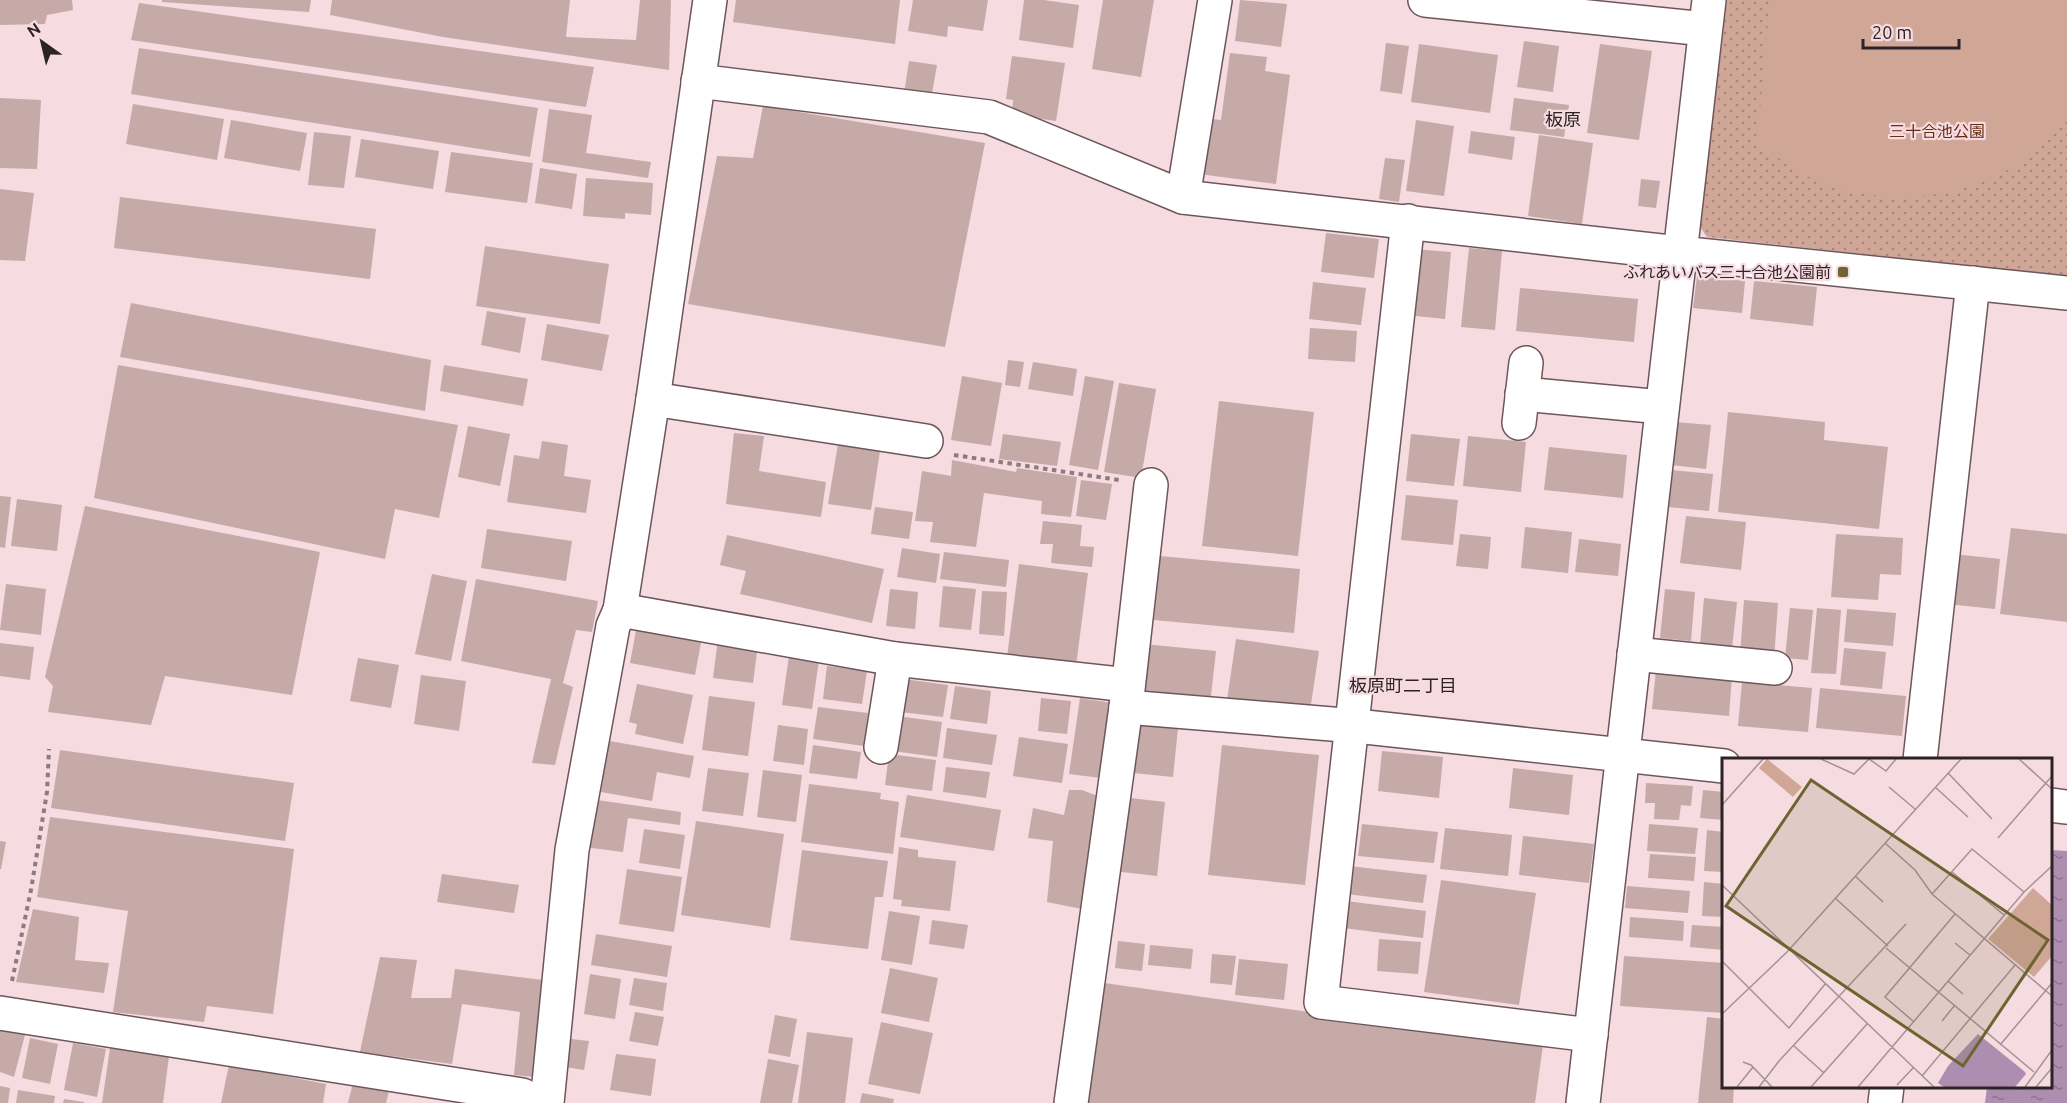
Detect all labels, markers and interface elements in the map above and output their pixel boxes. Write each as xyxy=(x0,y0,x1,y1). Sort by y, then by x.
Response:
north arrow xyxy=(12,12,72,72)
scale bar xyxy=(1863,12,1959,50)
text: N xyxy=(24,19,44,40)
text: 20 m xyxy=(1872,22,1912,42)
district label: 板原 xyxy=(1545,109,1581,129)
park label: 三十合池公園 xyxy=(1889,122,1985,140)
place label: ふれあいバス三十合池公園前 xyxy=(1623,263,1831,281)
marker: ふれあいバス三十合池公園前 xyxy=(1836,265,1850,279)
district label: 板原町二丁目 xyxy=(1349,675,1457,695)
inset map xyxy=(1722,758,2052,1088)

